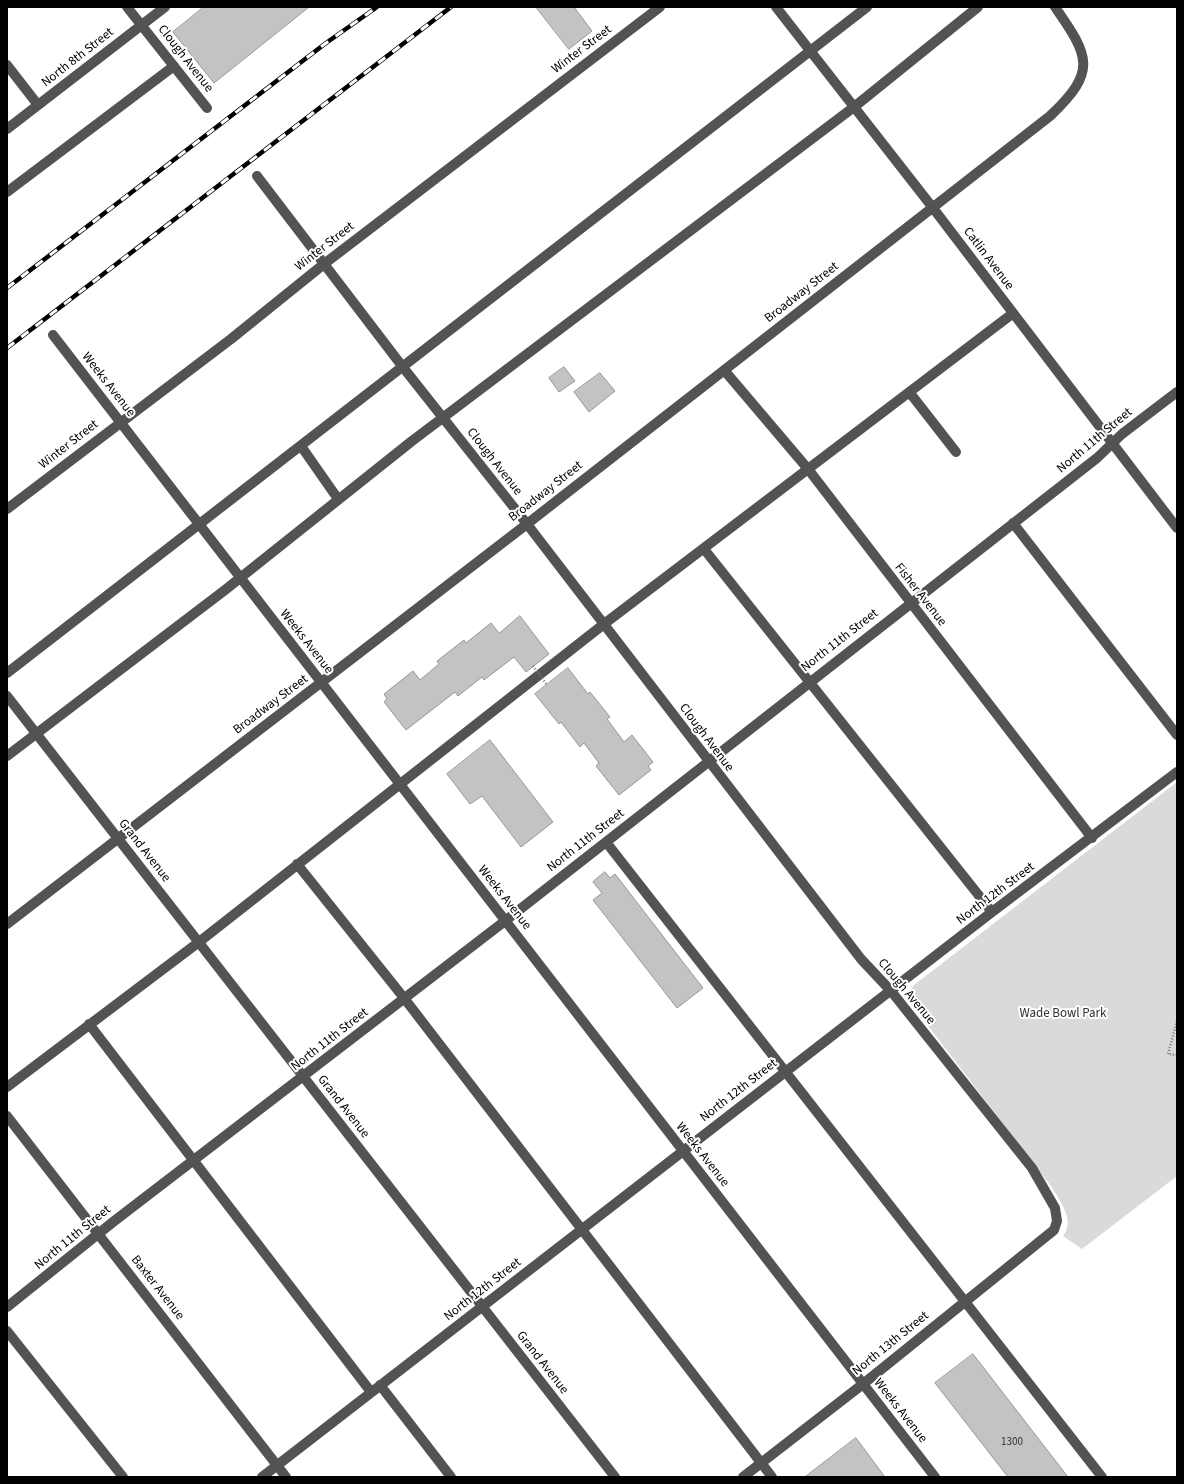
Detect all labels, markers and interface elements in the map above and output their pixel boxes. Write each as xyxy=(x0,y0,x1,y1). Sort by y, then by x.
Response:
street label: Clough Avenue xyxy=(154,22,216,96)
street label: Winter Street xyxy=(549,22,615,78)
street label: North 8th Street xyxy=(39,25,117,91)
street label: Winter Street xyxy=(292,219,358,275)
street label: Catlin Avenue xyxy=(959,225,1017,293)
street label: Broadway Street xyxy=(762,259,842,327)
street label: Weeks Avenue xyxy=(78,350,138,420)
street label: North 11th Street xyxy=(1054,405,1136,477)
street label: Winter Street xyxy=(36,417,102,473)
street label: Clough Avenue xyxy=(463,425,525,499)
street label: Broadway Street xyxy=(506,458,586,526)
street label: Fisher Avenue xyxy=(891,560,949,630)
street label: North 11th Street xyxy=(798,606,882,676)
street label: Weeks Avenue xyxy=(276,607,336,677)
street label: Broadway Street xyxy=(230,672,312,738)
street label: Clough Avenue xyxy=(675,701,737,775)
street label: North 11th Street xyxy=(544,806,628,876)
street label: Grand Avenue xyxy=(115,816,173,886)
street label: North 12th Street xyxy=(954,860,1038,928)
street label: Weeks Avenue xyxy=(474,863,534,933)
street label: Clough Avenue xyxy=(874,956,938,1028)
street label: North 11th Street xyxy=(288,1005,372,1075)
park label: Wade Bowl Park xyxy=(1019,1006,1107,1022)
street label: North 12th Street xyxy=(697,1056,781,1126)
street label: Grand Avenue xyxy=(314,1072,372,1142)
street label: Weeks Avenue xyxy=(672,1120,732,1190)
street label: North 11th Street xyxy=(32,1202,114,1274)
street label: Baxter Avenue xyxy=(127,1253,187,1323)
street label: North 12th Street xyxy=(441,1255,525,1325)
street label: North 13th Street xyxy=(850,1308,932,1380)
street label: Grand Avenue xyxy=(513,1328,571,1398)
street label: Weeks Avenue xyxy=(870,1376,930,1446)
house number: 1300 xyxy=(1001,1436,1023,1450)

